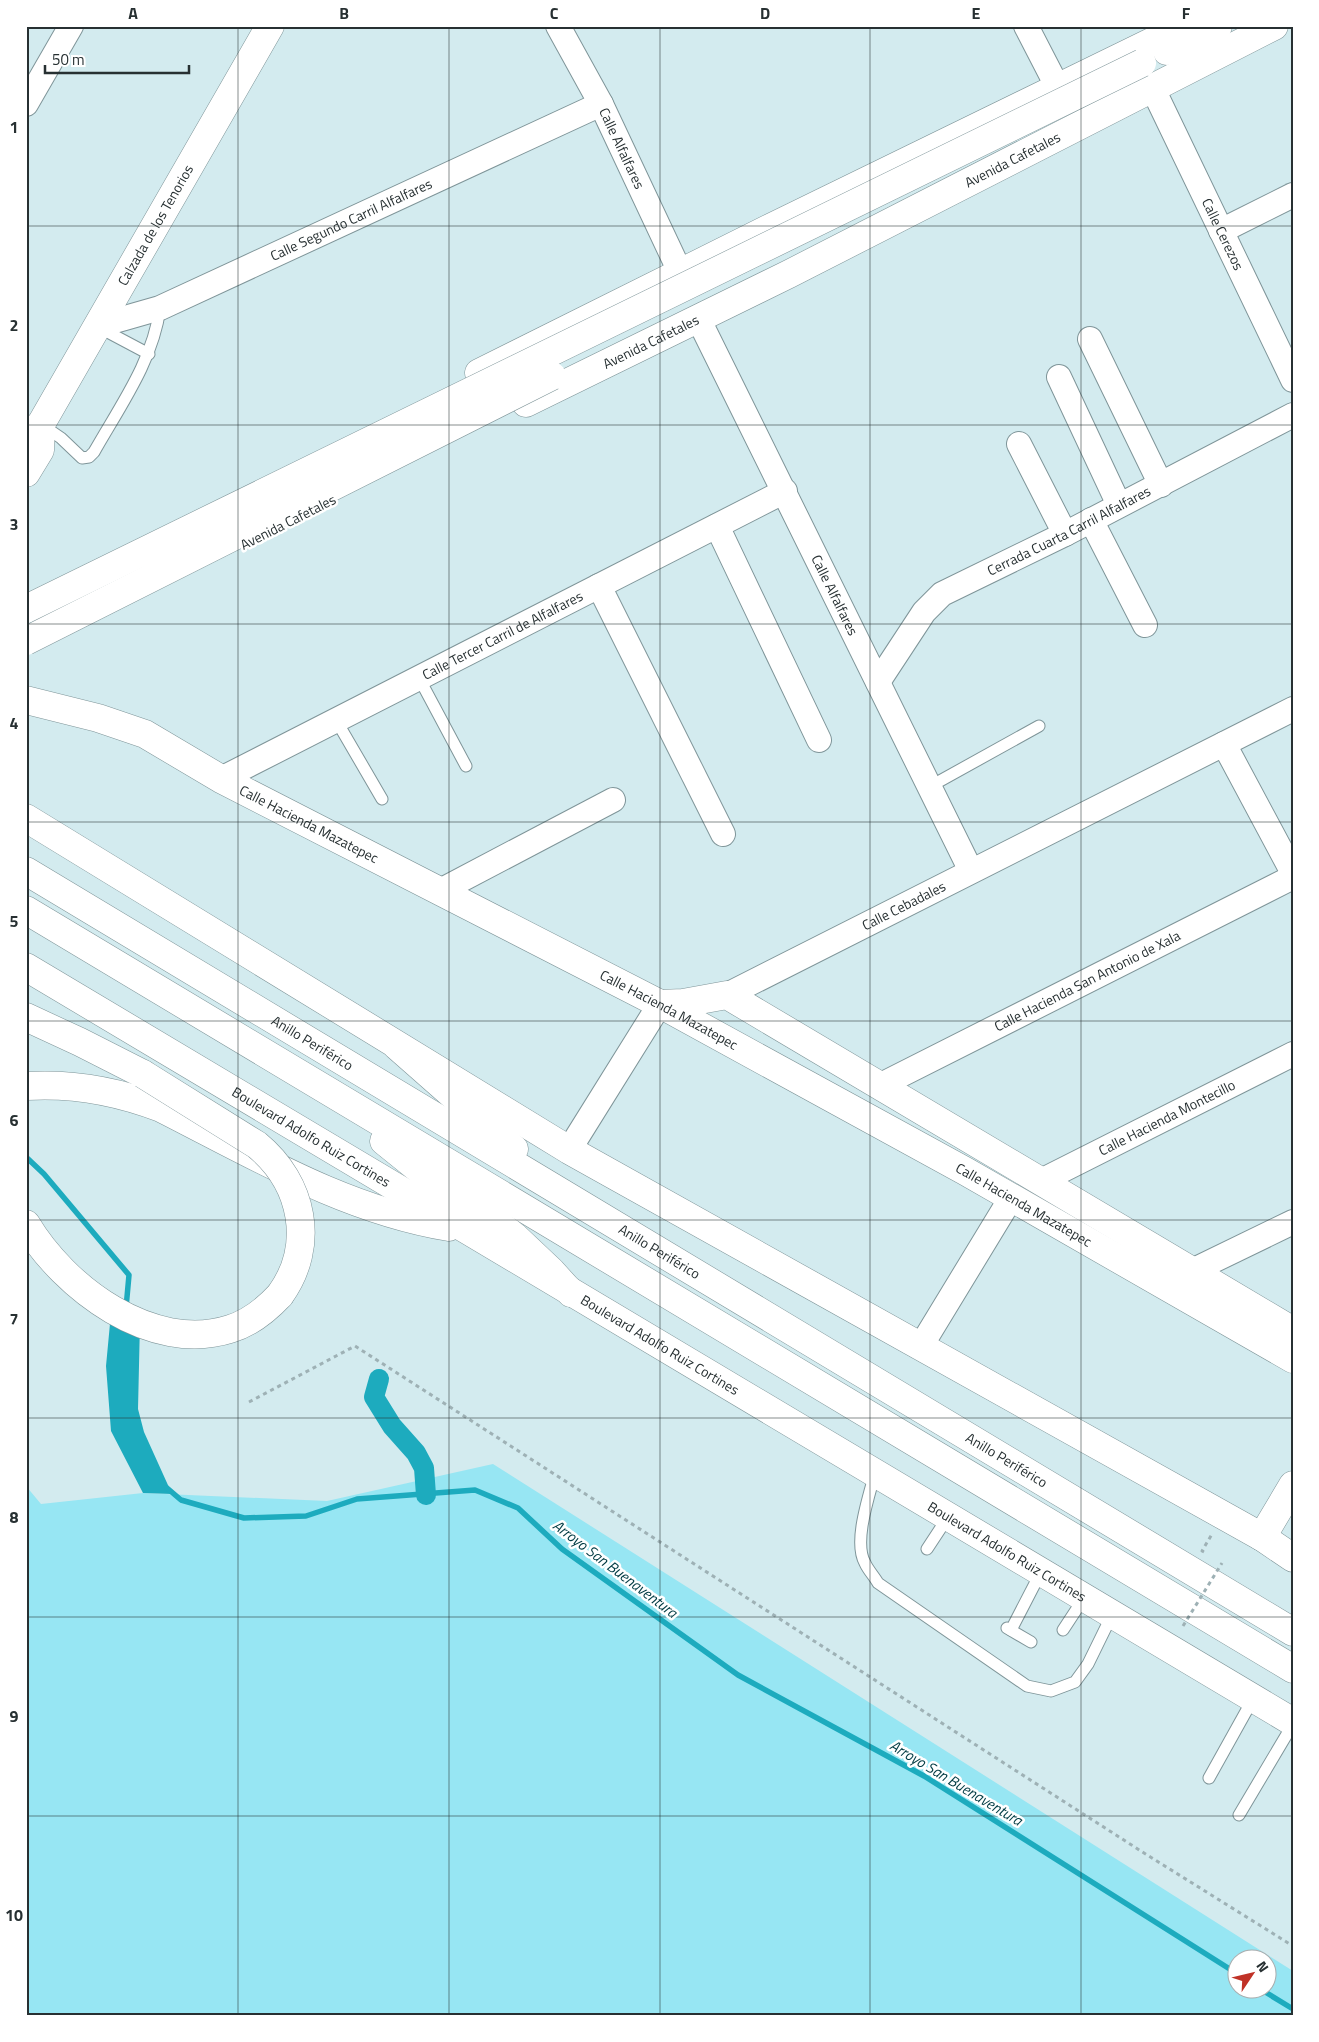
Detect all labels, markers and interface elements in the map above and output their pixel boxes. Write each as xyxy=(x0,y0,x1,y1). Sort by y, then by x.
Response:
text: A xyxy=(128,1,138,25)
text: B xyxy=(339,1,349,25)
text: C xyxy=(550,1,559,25)
text: D xyxy=(760,1,770,25)
text: E xyxy=(972,1,981,25)
text: F xyxy=(1182,1,1191,25)
scale bar xyxy=(45,42,189,74)
text: 50 m xyxy=(52,48,85,71)
street label: Calle Alfalfares xyxy=(594,104,650,192)
text: 1 xyxy=(10,115,18,139)
street label: Avenida Cafetales xyxy=(961,126,1064,192)
street label: Calzada de los Tenorios xyxy=(112,160,198,289)
street label: Calle Segundo Carril Alfalfares xyxy=(266,173,435,266)
street label: Calle Cerezos xyxy=(1197,194,1250,274)
street label: Avenida Cafetales xyxy=(599,309,702,374)
text: 2 xyxy=(10,313,18,337)
street label: Cerrada Cuarta Carril Alfalfares xyxy=(983,480,1154,580)
street label: Avenida Cafetales xyxy=(236,488,339,555)
text: 3 xyxy=(10,512,18,536)
street label: Calle Alfalfares xyxy=(806,551,864,639)
street label: Calle Tercer Carril de Alfalfares xyxy=(418,585,586,685)
text: 4 xyxy=(10,711,19,735)
street label: Calle Hacienda Mazatepec xyxy=(236,779,382,868)
street label: Calle Cebadales xyxy=(858,875,949,935)
text: 5 xyxy=(10,909,19,933)
street label: Calle Hacienda San Antonio de Xala xyxy=(990,925,1184,1036)
street label: Calle Hacienda Mazatepec xyxy=(596,964,742,1055)
street label: Anillo Periférico xyxy=(268,1010,357,1075)
street label: Calle Hacienda Montecillo xyxy=(1095,1074,1239,1160)
street label: Boulevard Adolfo Ruiz Cortines xyxy=(228,1081,395,1192)
text: 6 xyxy=(10,1108,19,1132)
street label: Calle Hacienda Mazatepec xyxy=(952,1157,1096,1252)
street label: Anillo Periférico xyxy=(615,1218,705,1284)
street label: Boulevard Adolfo Ruiz Cortines xyxy=(577,1289,743,1400)
text: 7 xyxy=(10,1307,18,1331)
street label: Anillo Periférico xyxy=(962,1427,1052,1492)
street label: Boulevard Adolfo Ruiz Cortines xyxy=(924,1496,1091,1607)
text: 8 xyxy=(10,1505,19,1529)
water label: Arroyo San Buenaventura xyxy=(548,1514,684,1624)
text: 9 xyxy=(10,1704,19,1728)
water label: Arroyo San Buenaventura xyxy=(886,1734,1028,1832)
text: 10 xyxy=(5,1903,23,1927)
north arrow xyxy=(1226,1950,1276,2000)
text: N xyxy=(1252,1956,1274,1976)

